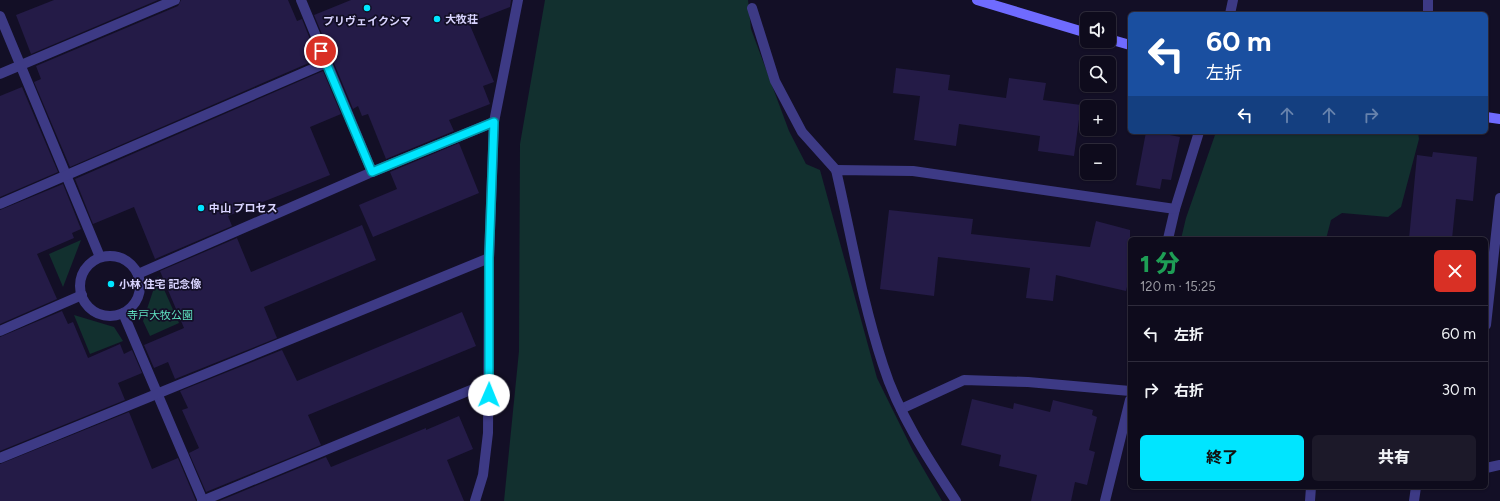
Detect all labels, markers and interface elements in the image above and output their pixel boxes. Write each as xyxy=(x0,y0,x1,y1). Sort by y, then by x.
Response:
marker: プリヴェイクシマ xyxy=(362,3,372,13)
map controls xyxy=(1080,12,1116,180)
button: sound xyxy=(1080,12,1116,48)
place label: 大牧荘 xyxy=(445,13,478,26)
marker: 大牧荘 xyxy=(432,14,442,24)
place label: プリヴェイクシマ xyxy=(323,15,411,28)
text: 60 m xyxy=(1206,24,1271,58)
icon: left xyxy=(1140,28,1192,80)
pin xyxy=(304,34,338,68)
icon: arrive xyxy=(310,40,332,62)
button: search xyxy=(1080,56,1116,92)
text: 左折 xyxy=(1206,62,1242,84)
button: + xyxy=(1080,100,1116,136)
icon: left xyxy=(1234,104,1256,126)
icon: ahead xyxy=(1276,104,1298,126)
icon: ahead xyxy=(1318,104,1340,126)
icon: right xyxy=(1360,104,1382,126)
button: − xyxy=(1080,144,1116,180)
place label: 中山 プロセス xyxy=(209,202,278,215)
marker: 中山 プロセス xyxy=(196,203,206,213)
text: 1 分 xyxy=(1140,249,1180,278)
button: close xyxy=(1434,250,1476,292)
place label: 小林 住宅 記念像 xyxy=(119,278,201,291)
marker: 小林 住宅 記念像 xyxy=(106,279,116,289)
text: 120 m · 15:25 xyxy=(1140,279,1216,294)
park label: 寺戸大牧公園 xyxy=(127,309,193,322)
icon: left xyxy=(1140,323,1162,345)
text: 60 m xyxy=(1441,325,1476,343)
text: 左折 xyxy=(1174,326,1204,344)
position arrow xyxy=(468,374,510,416)
icon: right xyxy=(1140,379,1162,401)
text: 30 m xyxy=(1442,381,1476,399)
text: 右折 xyxy=(1174,382,1204,400)
button: 終了 xyxy=(1140,435,1304,481)
button: 共有 xyxy=(1312,435,1476,481)

